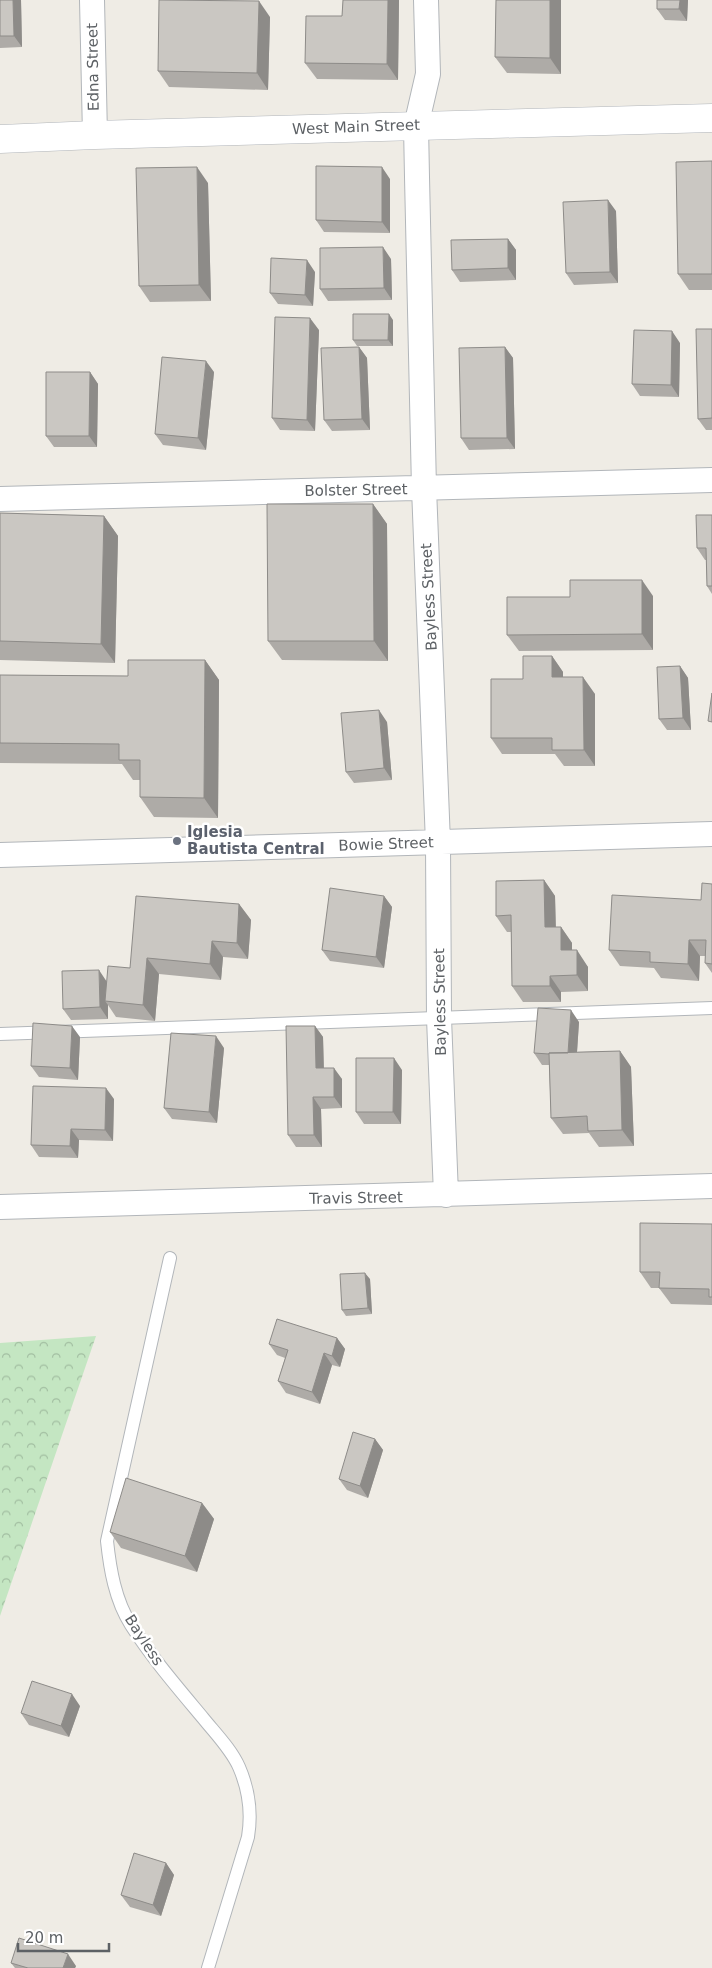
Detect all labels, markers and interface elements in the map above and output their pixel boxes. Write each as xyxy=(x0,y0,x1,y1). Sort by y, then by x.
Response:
street label: Edna Street xyxy=(83,23,103,111)
street label: West Main Street xyxy=(292,116,420,138)
street label: Bolster Street xyxy=(304,480,408,500)
street label: Bayless Street xyxy=(417,543,441,651)
place label: Iglesia Bautista Central xyxy=(187,823,325,858)
street label: Bowie Street xyxy=(338,833,434,855)
marker: Iglesia Bautista Central xyxy=(171,835,183,847)
street label: Bayless Street xyxy=(430,948,450,1056)
street label: Travis Street xyxy=(308,1188,403,1208)
street label: Bayless xyxy=(121,1611,167,1669)
scale bar xyxy=(18,1920,109,1952)
text: 20 m xyxy=(25,1929,63,1947)

